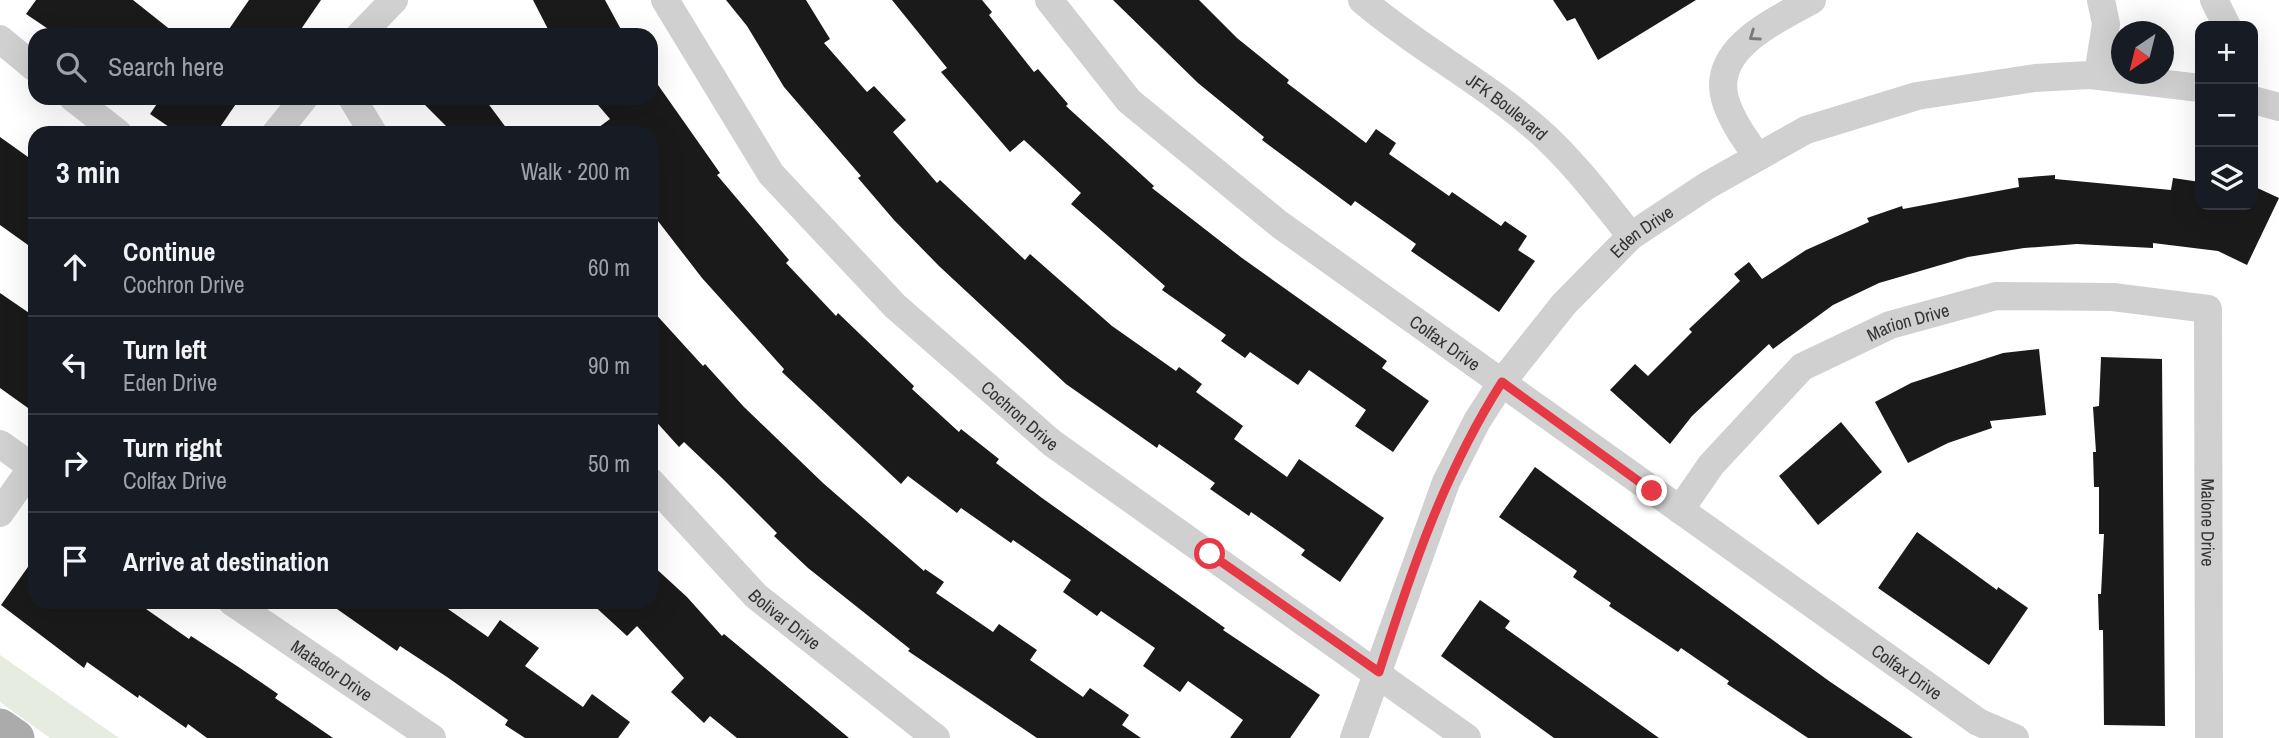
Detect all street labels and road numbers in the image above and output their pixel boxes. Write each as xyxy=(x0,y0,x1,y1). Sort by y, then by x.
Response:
street label: JFK Boulevard xyxy=(1461,67,1553,146)
street label: Eden Drive xyxy=(1604,199,1678,263)
street label: Marion Drive xyxy=(1862,297,1952,347)
street label: Colfax Drive xyxy=(1405,309,1486,376)
street label: Cochron Drive xyxy=(976,375,1064,456)
street label: Malone Drive xyxy=(2196,478,2221,566)
street label: Bolivar Drive xyxy=(743,583,826,655)
street label: Matador Drive xyxy=(286,633,378,707)
street label: Colfax Drive xyxy=(1867,638,1947,705)

